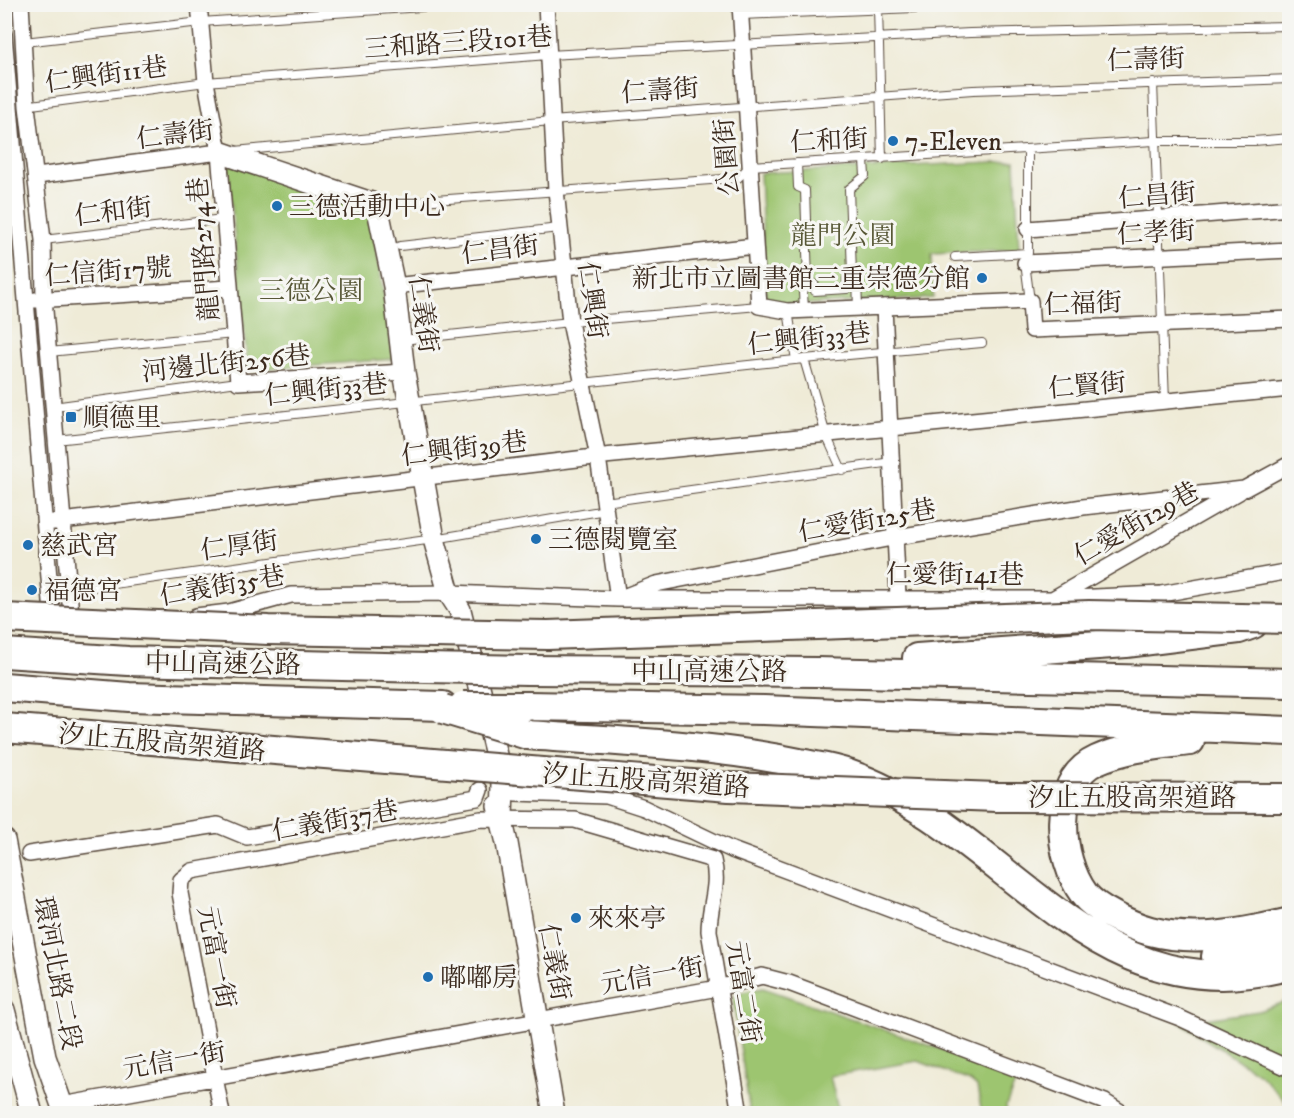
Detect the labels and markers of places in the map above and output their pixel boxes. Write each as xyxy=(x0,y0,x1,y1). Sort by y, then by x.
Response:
place label: 7-Eleven xyxy=(905,126,1002,159)
marker: 7-Eleven xyxy=(886,134,900,148)
place label: 三德活動中心 xyxy=(289,191,445,224)
marker: 三德活動中心 xyxy=(270,199,284,213)
place label: 新北市立圖書館三重崇德分館 xyxy=(632,263,970,296)
marker: 新北市立圖書館三重崇德分館 xyxy=(975,271,989,285)
place label: 順德里 xyxy=(83,402,161,435)
marker: 順德里 xyxy=(64,410,78,424)
place label: 三德閱覽室 xyxy=(548,524,678,557)
place label: 慈武宮 xyxy=(40,530,118,563)
marker: 三德閱覽室 xyxy=(529,532,543,546)
marker: 慈武宮 xyxy=(21,538,35,552)
place label: 福德宮 xyxy=(44,575,122,608)
marker: 福德宮 xyxy=(25,583,39,597)
place label: 來來亭 xyxy=(588,903,666,936)
marker: 來來亭 xyxy=(569,911,583,925)
place label: 嘟嘟房 xyxy=(440,962,518,995)
marker: 嘟嘟房 xyxy=(421,970,435,984)

